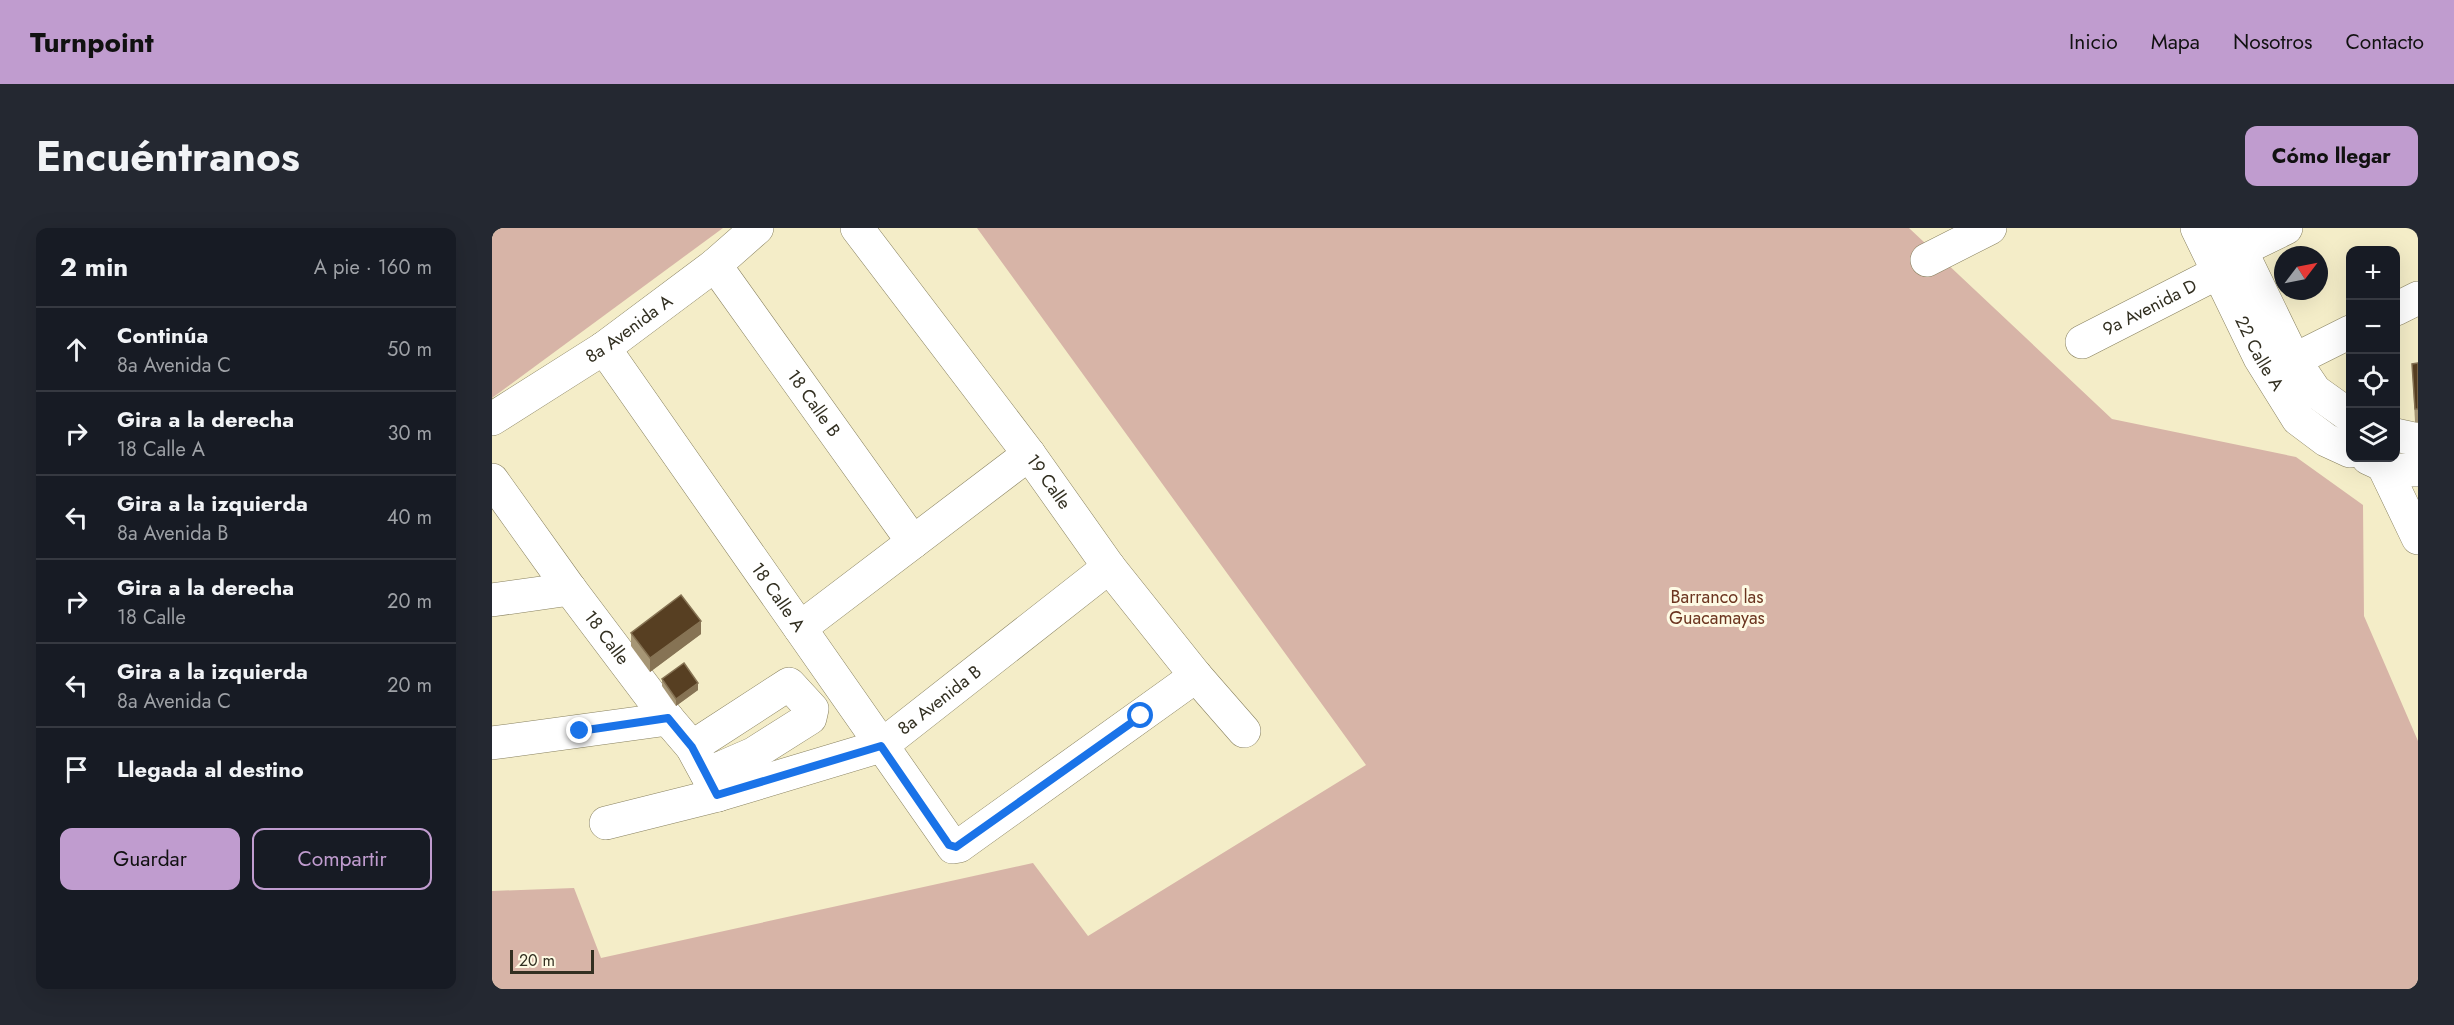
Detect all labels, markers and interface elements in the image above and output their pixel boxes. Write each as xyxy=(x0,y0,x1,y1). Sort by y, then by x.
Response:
text: Turnpoint xyxy=(30,22,154,63)
text: Inicio xyxy=(2069,27,2118,57)
text: Mapa xyxy=(2151,27,2200,57)
text: Nosotros xyxy=(2233,27,2312,57)
text: Contacto xyxy=(2345,27,2424,57)
text: Encuéntranos xyxy=(36,126,300,187)
button: Cómo llegar xyxy=(2245,126,2418,186)
north arrow xyxy=(2274,246,2328,300)
map controls xyxy=(2346,246,2400,462)
button: + xyxy=(2346,246,2400,300)
text: 2 min xyxy=(60,248,128,286)
text: A pie · 160 m xyxy=(314,253,432,282)
street label: 9a Avenida D xyxy=(2098,273,2201,342)
street label: 8a Avenida A xyxy=(580,288,678,370)
button: − xyxy=(2346,300,2400,354)
street label: 22 Calle A xyxy=(2229,312,2290,396)
text: Continúa xyxy=(117,319,208,351)
icon: ahead xyxy=(60,333,93,366)
text: 50 m xyxy=(387,335,432,364)
text: 8a Avenida C xyxy=(117,351,231,380)
button: locate xyxy=(2346,354,2400,408)
street label: 18 Calle B xyxy=(781,364,847,442)
text: Gira a la derecha xyxy=(117,403,294,435)
button: layers xyxy=(2346,408,2400,462)
icon: right xyxy=(60,417,93,450)
text: 30 m xyxy=(387,419,432,448)
text: 18 Calle A xyxy=(117,435,205,464)
street label: 19 Calle xyxy=(1020,449,1077,515)
text: Gira a la izquierda xyxy=(117,487,308,519)
icon: left xyxy=(60,501,93,534)
text: 40 m xyxy=(387,503,432,532)
text: 8a Avenida B xyxy=(117,519,228,548)
street label: 18 Calle A xyxy=(745,557,812,637)
text: Gira a la derecha xyxy=(117,571,294,603)
park label: Barranco las Guacamayas xyxy=(1669,584,1765,631)
icon: right xyxy=(60,585,93,618)
text: 20 m xyxy=(387,587,432,616)
text: 18 Calle xyxy=(117,603,186,632)
street label: 18 Calle xyxy=(578,605,636,670)
text: Gira a la izquierda xyxy=(117,655,308,687)
street label: 8a Avenida B xyxy=(892,659,987,741)
icon: left xyxy=(60,669,93,702)
text: 20 m xyxy=(387,671,432,700)
text: 8a Avenida C xyxy=(117,687,231,716)
route start xyxy=(1127,702,1153,728)
route end xyxy=(566,717,592,743)
icon: arrive xyxy=(60,753,93,786)
text: Llegada al destino xyxy=(117,753,304,785)
button: Guardar xyxy=(60,828,240,890)
button: Compartir xyxy=(252,828,432,890)
scale bar xyxy=(510,947,594,974)
text: 20 m xyxy=(519,949,555,972)

